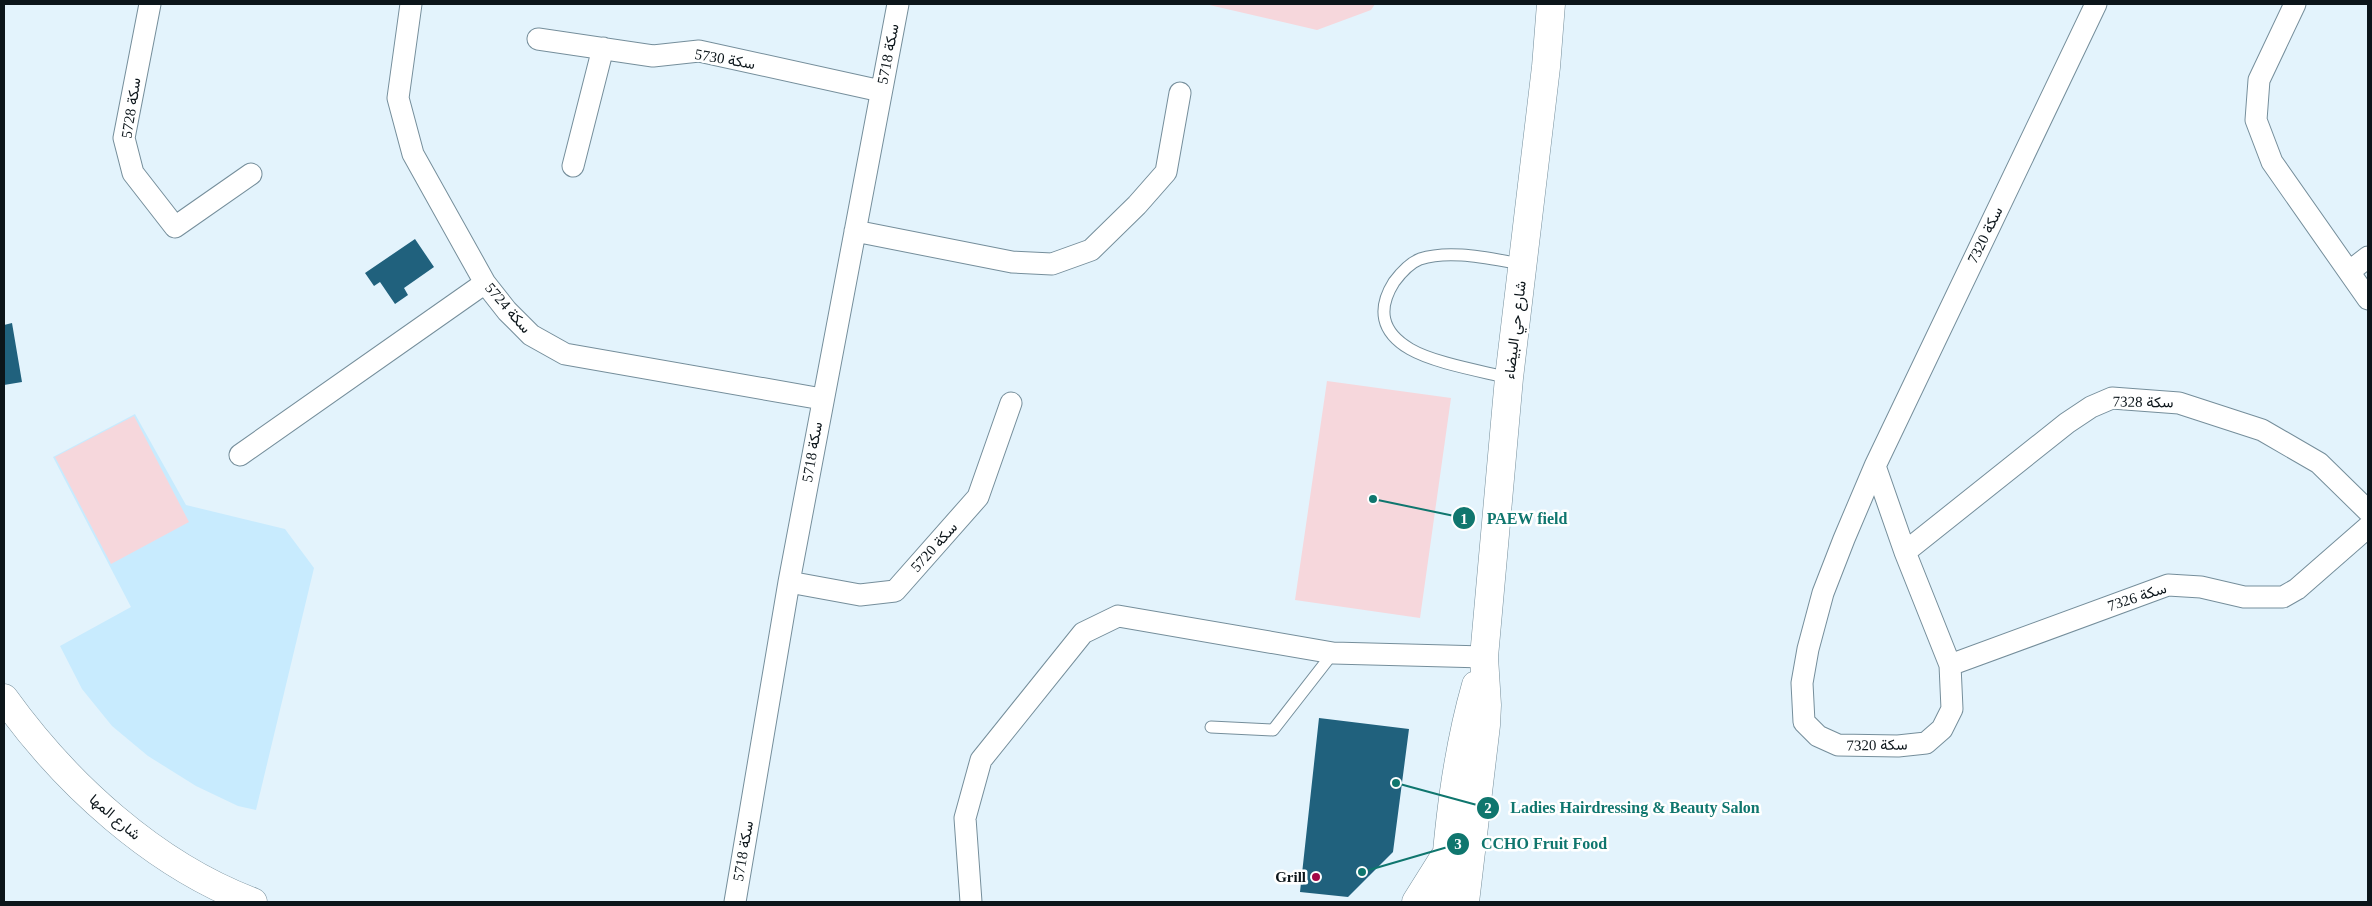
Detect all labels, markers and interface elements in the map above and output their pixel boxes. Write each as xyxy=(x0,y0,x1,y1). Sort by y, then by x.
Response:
street label: سكة 5718 xyxy=(874,22,902,85)
street label: سكة 5730 xyxy=(694,46,757,72)
street label: سكة 5728 xyxy=(118,76,144,139)
street label: سكة 7320 xyxy=(1964,204,2006,266)
street label: سكة 5724 xyxy=(482,280,534,336)
street label: شارع حي البيضاء xyxy=(1501,280,1534,381)
street label: سكة 7328 xyxy=(2112,393,2174,411)
street label: سكة 5718 xyxy=(799,420,825,483)
callout: PAEW field xyxy=(1452,503,1578,534)
text: PAEW field xyxy=(1487,510,1567,527)
text: 1 xyxy=(1460,511,1468,527)
street label: سكة 5720 xyxy=(908,519,960,575)
street label: سكة 7326 xyxy=(2106,580,2169,614)
street label: سكة 7320 xyxy=(1846,736,1908,754)
street label: شارع المها xyxy=(84,791,144,845)
callout: Ladies Hairdressing & Beauty Salon xyxy=(1475,792,1770,823)
text: Ladies Hairdressing & Beauty Salon xyxy=(1510,799,1760,817)
text: 2 xyxy=(1484,800,1492,816)
street label: سكة 5718 xyxy=(730,819,756,882)
callout: CCHO Fruit Food xyxy=(1446,828,1617,859)
text: CCHO Fruit Food xyxy=(1481,835,1607,852)
text: 3 xyxy=(1454,836,1462,852)
place label: Grill xyxy=(1275,869,1306,885)
marker: Grill xyxy=(1310,871,1322,883)

